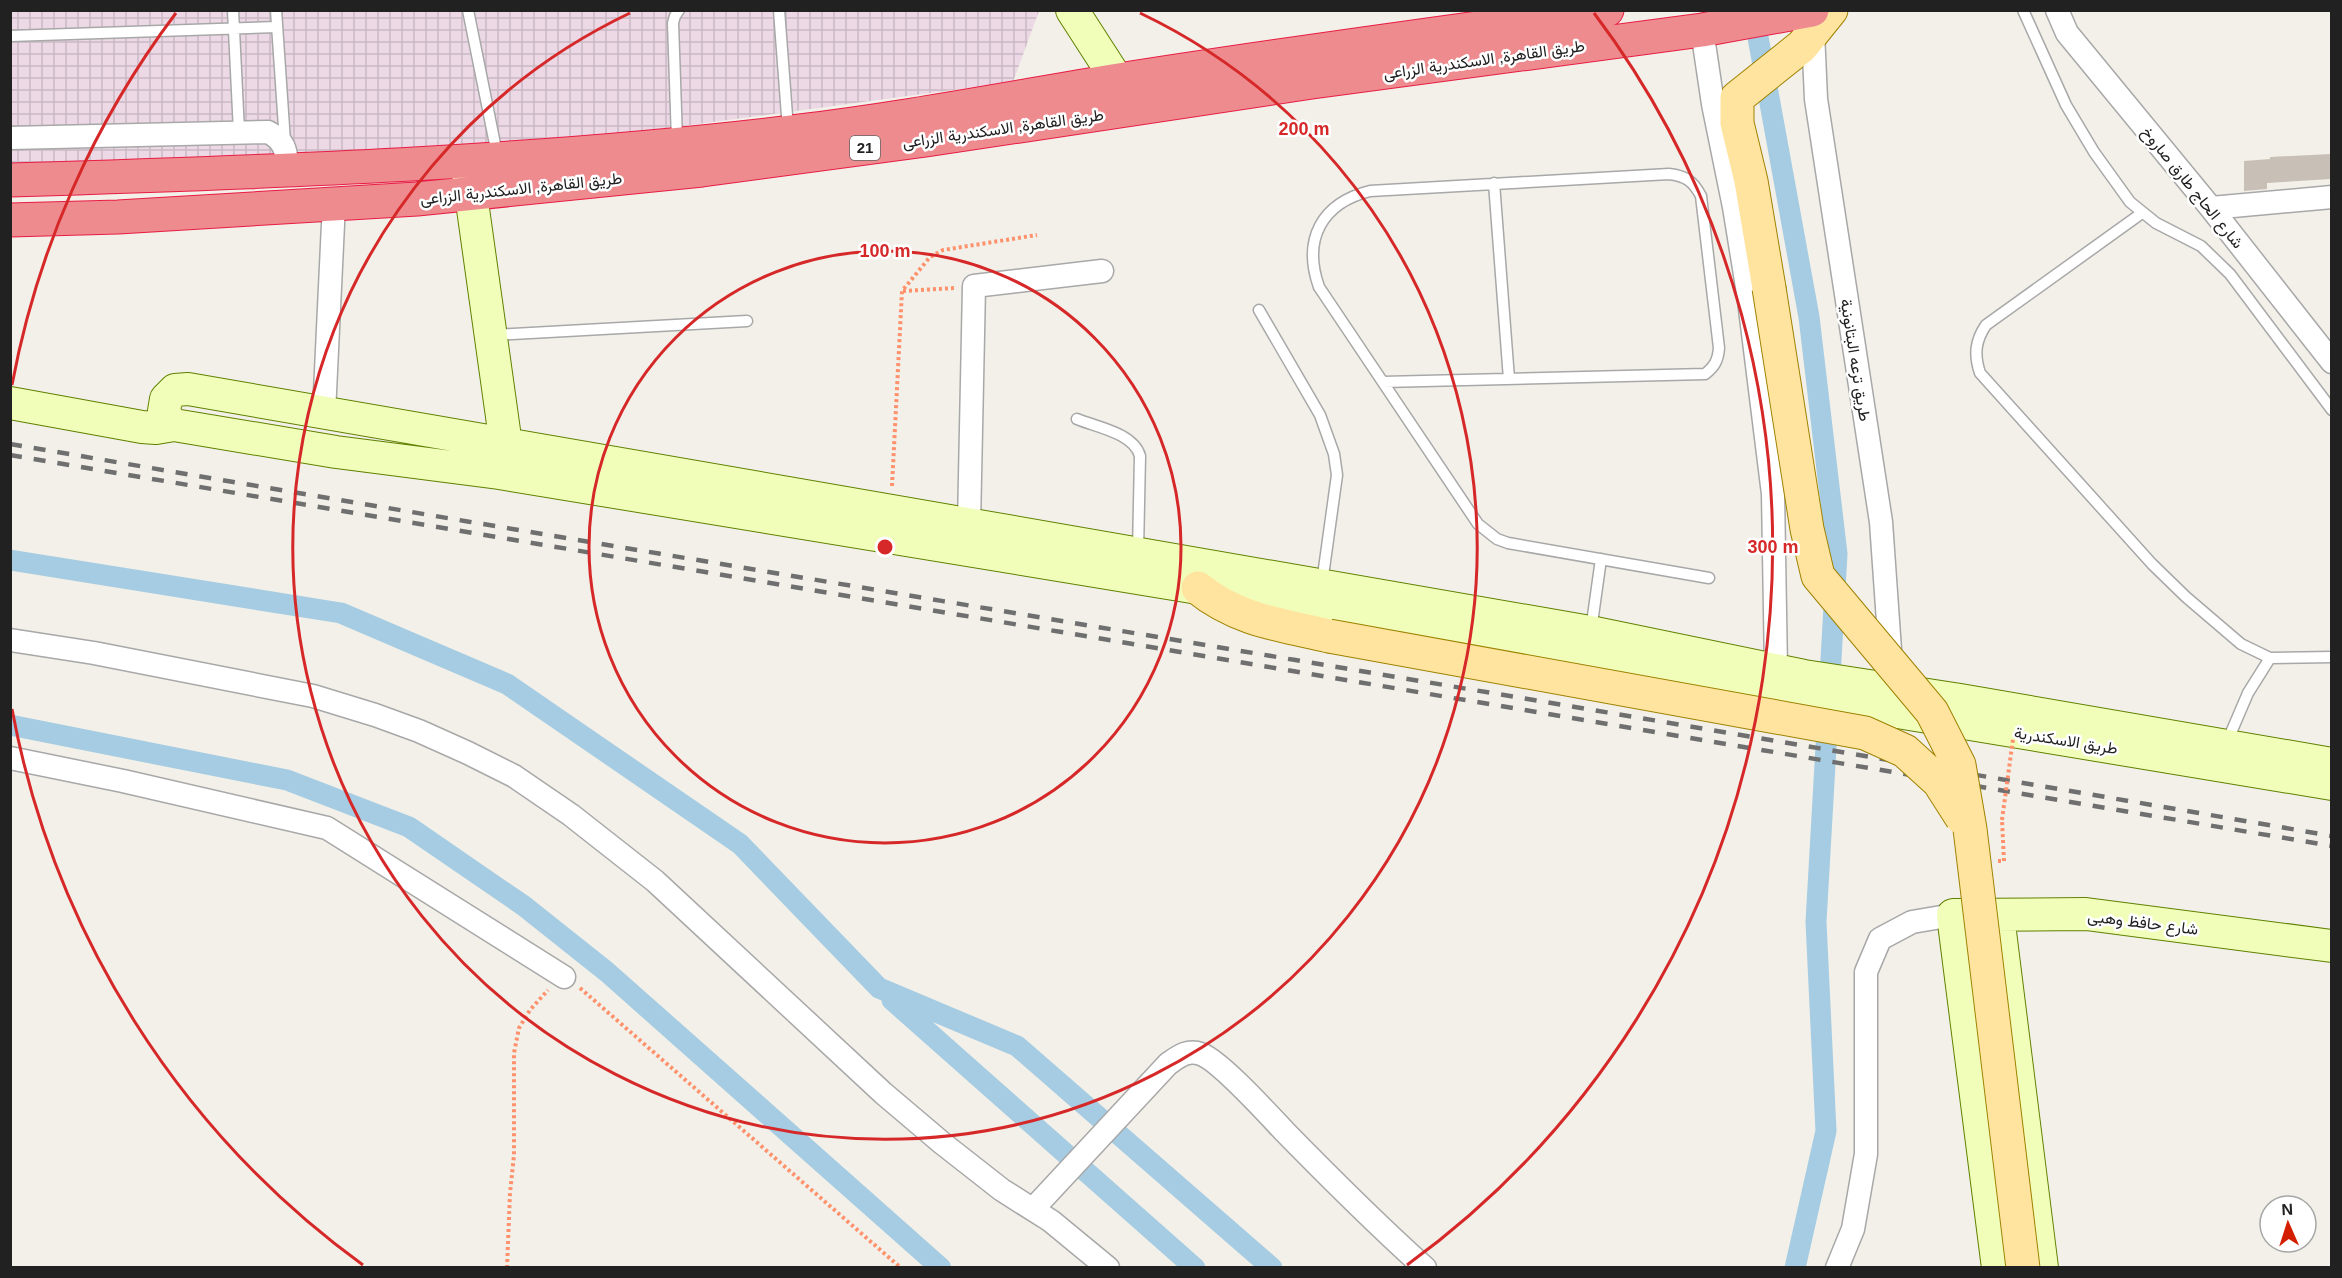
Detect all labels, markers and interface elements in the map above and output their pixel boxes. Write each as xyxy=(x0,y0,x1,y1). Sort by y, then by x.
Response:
street label: طريق القاهرة, الاسكندرية الزراعى xyxy=(1382,37,1586,84)
street label: طريق القاهرة, الاسكندرية الزراعى xyxy=(901,106,1105,153)
text: 200 m xyxy=(1278,119,1330,139)
street label: شارع الحاج طارق صاروخ xyxy=(2136,123,2247,253)
road number: 21 xyxy=(850,136,880,160)
street label: طريق القاهرة, الاسكندرية الزراعى xyxy=(419,169,623,210)
text: 100 m xyxy=(859,241,911,261)
street label: طريق ترعه البتانونية xyxy=(1835,298,1874,423)
centre of rings xyxy=(875,537,895,557)
text: 300 m xyxy=(1747,537,1799,557)
street label: طريق الاسكندرية xyxy=(2013,724,2119,759)
street label: شارع حافظ وهبى xyxy=(2086,907,2199,941)
north arrow xyxy=(2258,1194,2318,1254)
text: N xyxy=(2281,1201,2293,1218)

